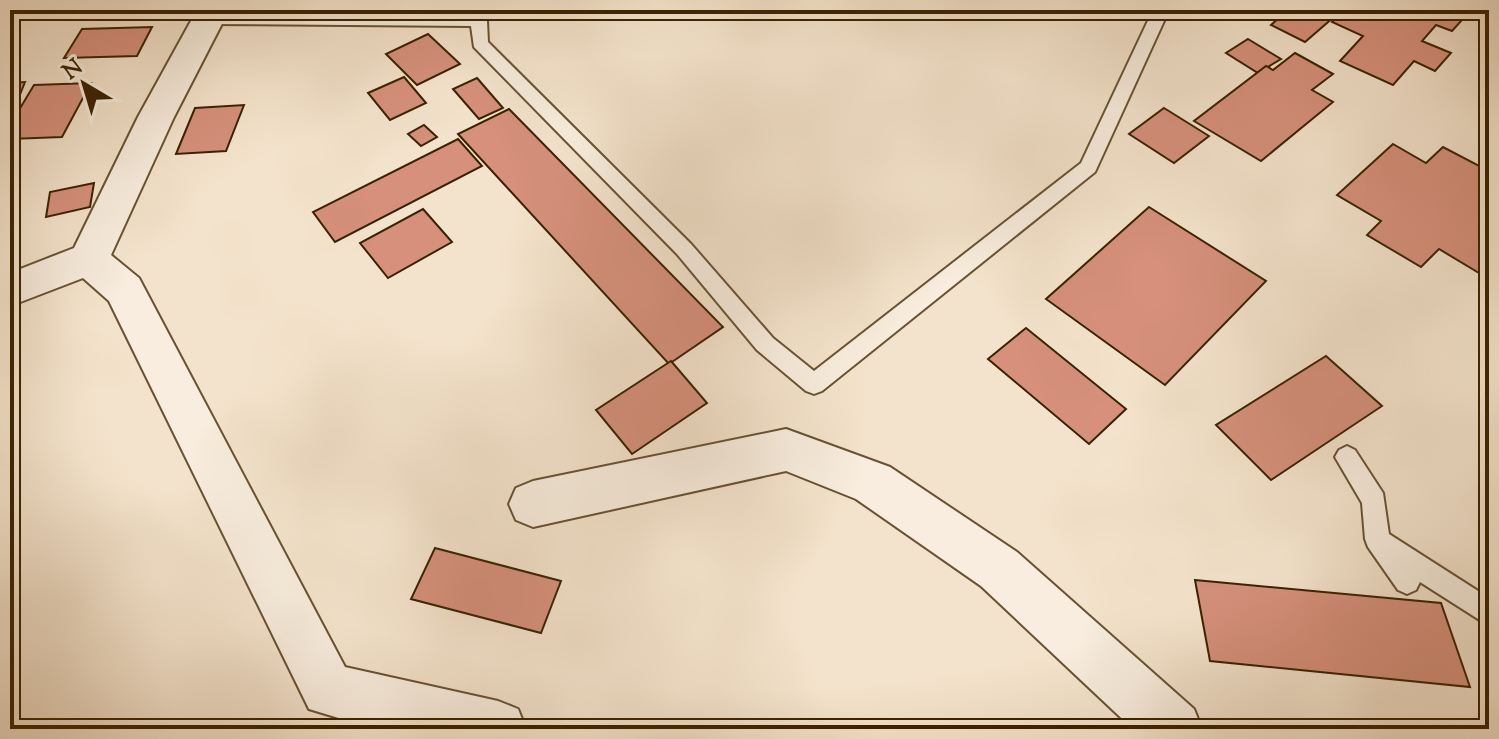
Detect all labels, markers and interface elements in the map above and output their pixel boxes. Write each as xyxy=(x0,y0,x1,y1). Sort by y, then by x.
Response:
north arrow xyxy=(44,44,124,124)
text: N xyxy=(57,52,91,89)

